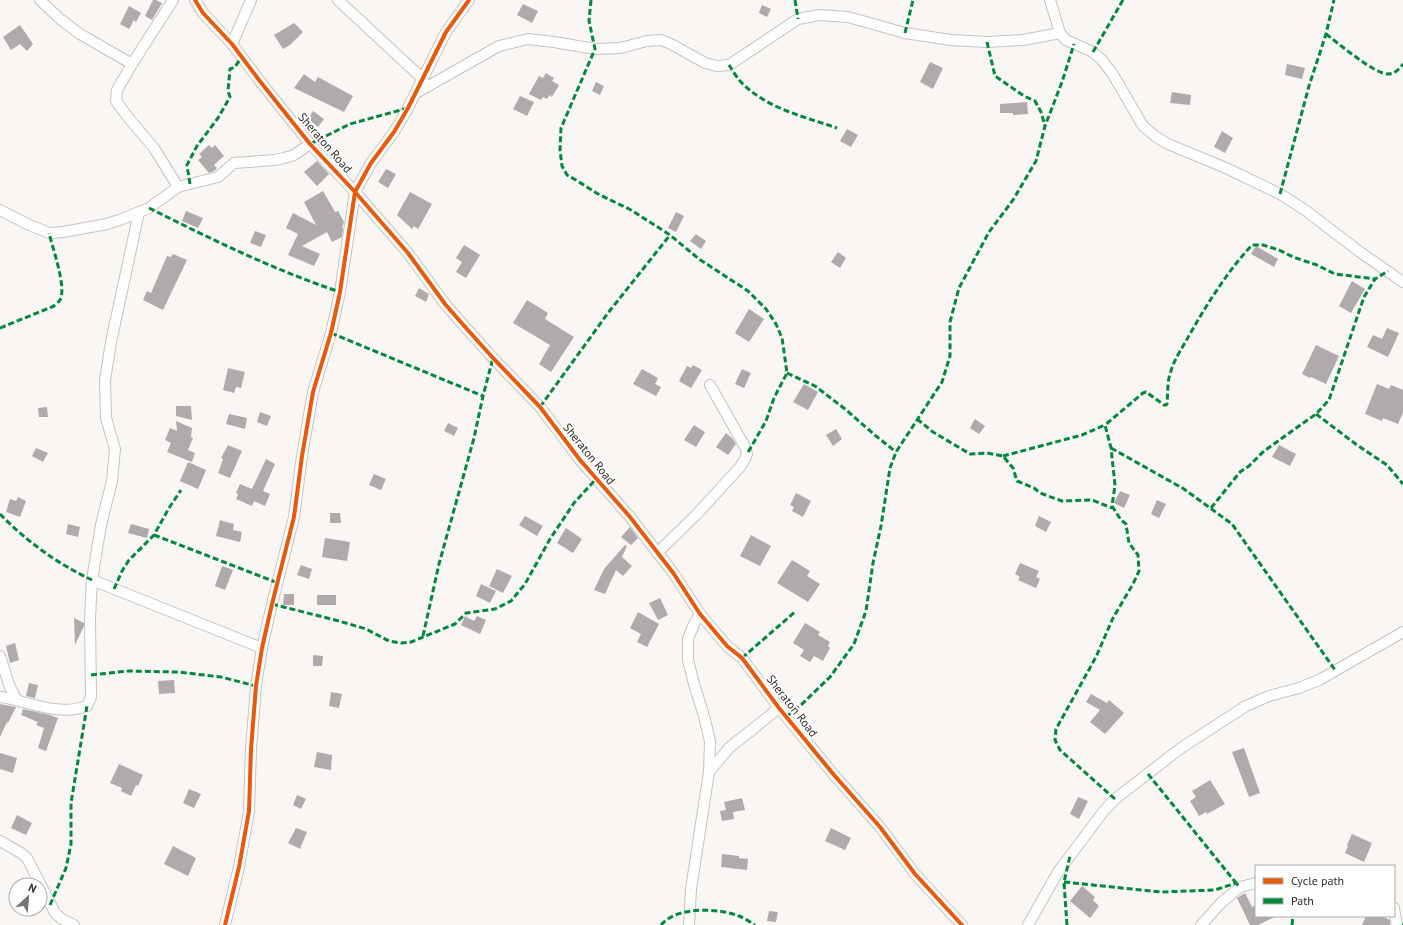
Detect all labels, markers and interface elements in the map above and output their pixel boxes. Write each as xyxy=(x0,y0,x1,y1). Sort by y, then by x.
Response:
street label: Sheraton Road xyxy=(295,110,356,176)
street label: Sheraton Road xyxy=(560,420,619,487)
street label: Sheraton Road xyxy=(764,672,821,740)
legend xyxy=(1255,865,1395,917)
text: Cycle path xyxy=(1291,873,1344,888)
north arrow xyxy=(8,877,48,917)
text: N xyxy=(26,880,39,896)
text: Path xyxy=(1291,893,1314,908)

